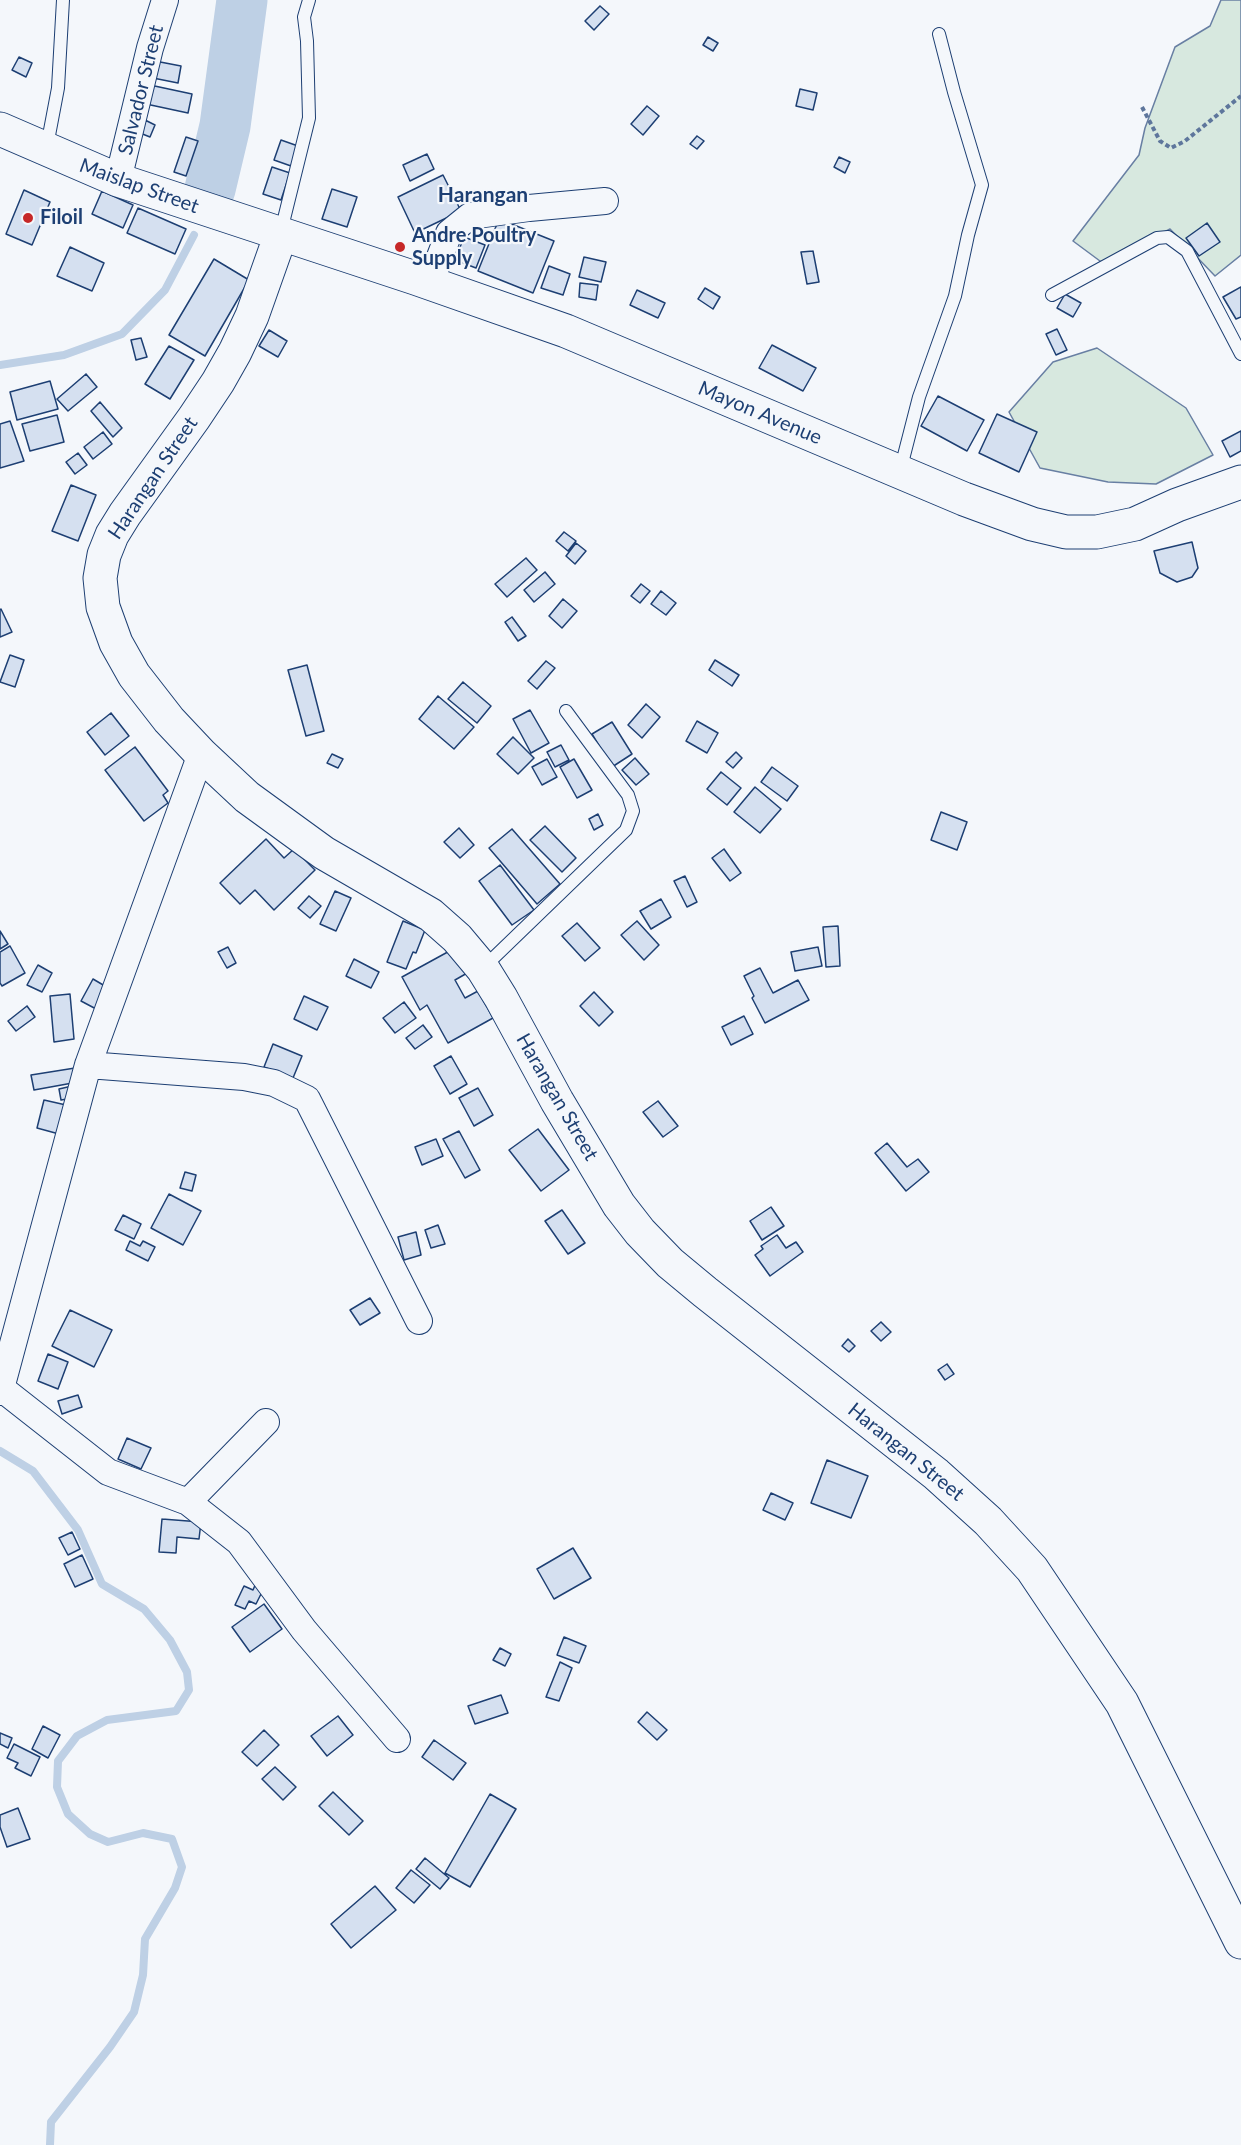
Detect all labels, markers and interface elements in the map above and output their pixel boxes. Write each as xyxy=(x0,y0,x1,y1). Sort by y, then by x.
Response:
street label: Salvador Street xyxy=(113,23,169,157)
street label: Maislap Street xyxy=(76,153,202,219)
district label: Harangan xyxy=(438,182,528,208)
place label: Filoil xyxy=(40,206,83,230)
marker: Filoil xyxy=(21,211,35,225)
place label: Andre Poultry Supply xyxy=(412,224,536,271)
marker: Andre Poultry Supply xyxy=(393,240,407,254)
street label: Mayon Avenue xyxy=(695,376,825,450)
street label: Harangan Street xyxy=(103,412,203,544)
street label: Harangan Street xyxy=(511,1029,603,1165)
street label: Harangan Street xyxy=(843,1398,969,1506)

